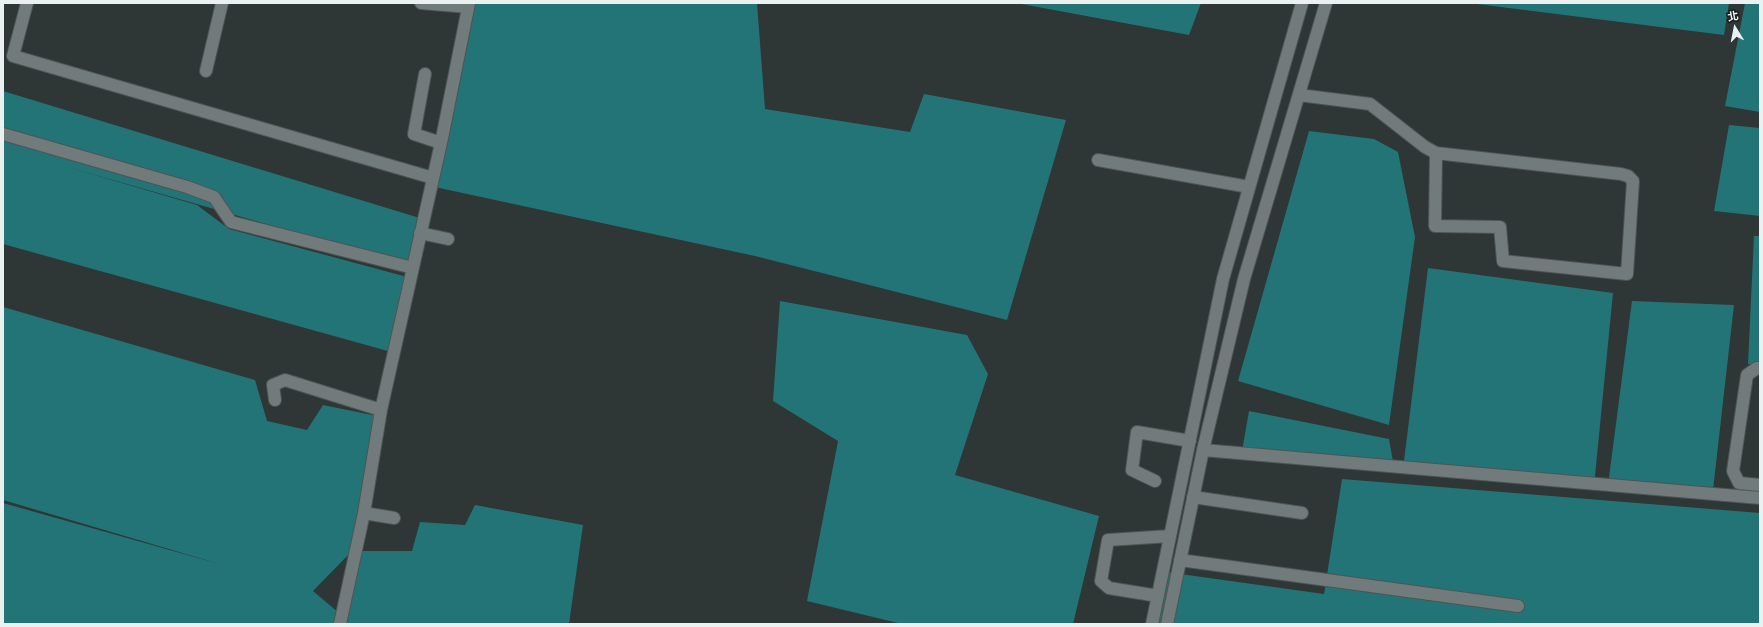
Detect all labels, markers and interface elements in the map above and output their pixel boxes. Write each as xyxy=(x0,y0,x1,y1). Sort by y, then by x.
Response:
north arrow xyxy=(1715,8,1755,48)
text: 北 xyxy=(1726,9,1739,23)

